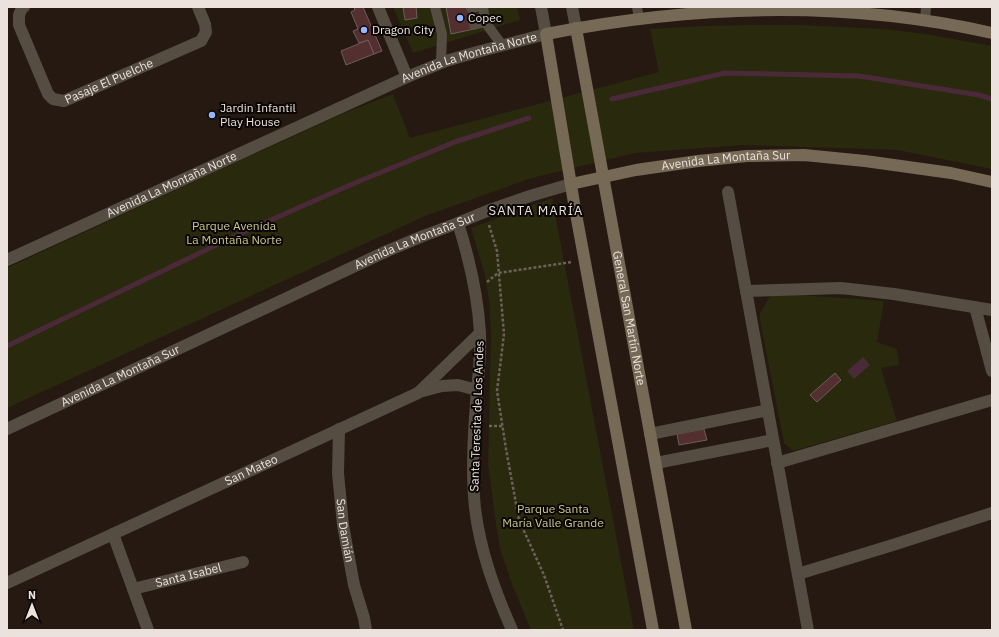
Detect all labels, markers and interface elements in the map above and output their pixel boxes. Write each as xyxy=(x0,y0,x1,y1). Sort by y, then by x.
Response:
place label: Copec xyxy=(468,10,502,25)
marker: Copec xyxy=(455,13,465,23)
place label: Dragon City xyxy=(372,22,434,37)
marker: Dragon City xyxy=(359,25,369,35)
street label: Avenida La Montaña Norte xyxy=(398,29,539,86)
street label: Pasaje El Puelche xyxy=(62,55,156,107)
place label: Jardin Infantil Play House xyxy=(220,100,296,129)
marker: Jardin Infantil Play House xyxy=(207,110,217,120)
street label: Avenida La Montaña Sur xyxy=(660,147,791,173)
street label: Avenida La Montaña Norte xyxy=(104,148,239,221)
district label: SANTA MARÍA xyxy=(489,202,583,219)
street label: Avenida La Montaña Sur xyxy=(352,209,478,272)
park label: Parque Avenida La Montaña Norte xyxy=(186,218,282,247)
street label: General San Martín Norte xyxy=(610,250,649,387)
street label: Santa Teresita de Los Andes xyxy=(466,340,487,492)
street label: Avenida La Montaña Sur xyxy=(58,341,182,410)
street label: San Mateo xyxy=(222,451,280,488)
street label: San Damián xyxy=(334,498,358,564)
park label: Parque Santa María Valle Grande xyxy=(502,501,604,530)
street label: Santa Isabel xyxy=(154,560,223,590)
north arrow xyxy=(12,585,52,625)
text: N xyxy=(28,588,36,602)

